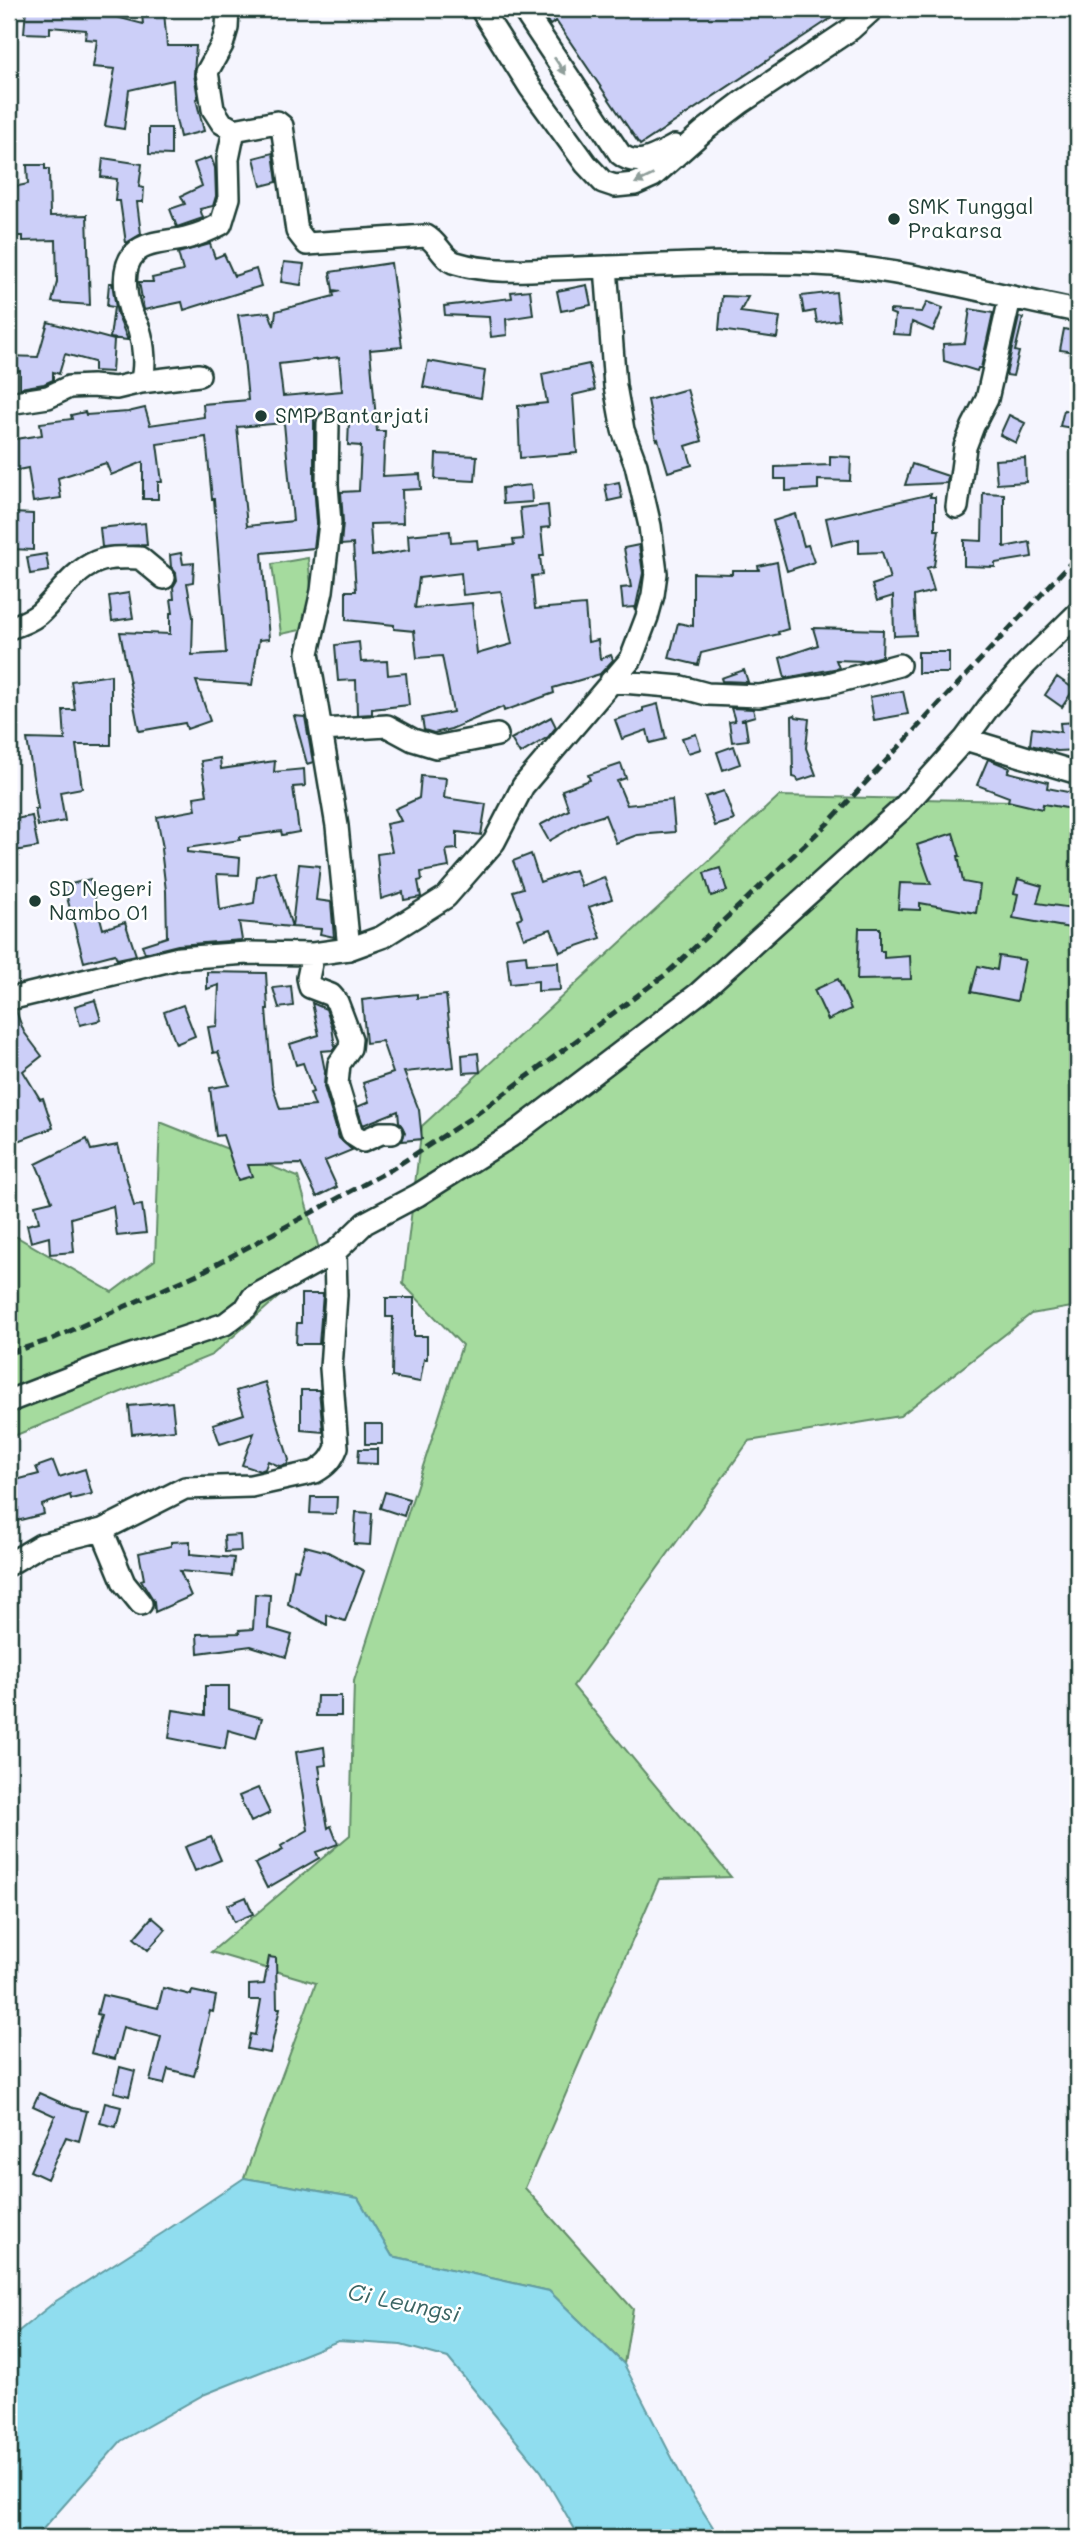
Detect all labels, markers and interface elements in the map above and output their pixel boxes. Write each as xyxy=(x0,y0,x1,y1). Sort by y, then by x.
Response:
one-way arrow xyxy=(553,56,566,76)
one-way arrow xyxy=(634,173,654,185)
place label: SMK Tunggal Prakarsa xyxy=(908,192,1034,243)
marker: SMK Tunggal Prakarsa xyxy=(886,211,902,227)
place label: SMP Bantarjati xyxy=(275,401,430,428)
marker: SMP Bantarjati xyxy=(253,408,269,424)
place label: SD Negeri Nambo 01 xyxy=(49,874,153,925)
marker: SD Negeri Nambo 01 xyxy=(27,893,43,909)
water label: Ci Leungsi xyxy=(345,2275,463,2329)

